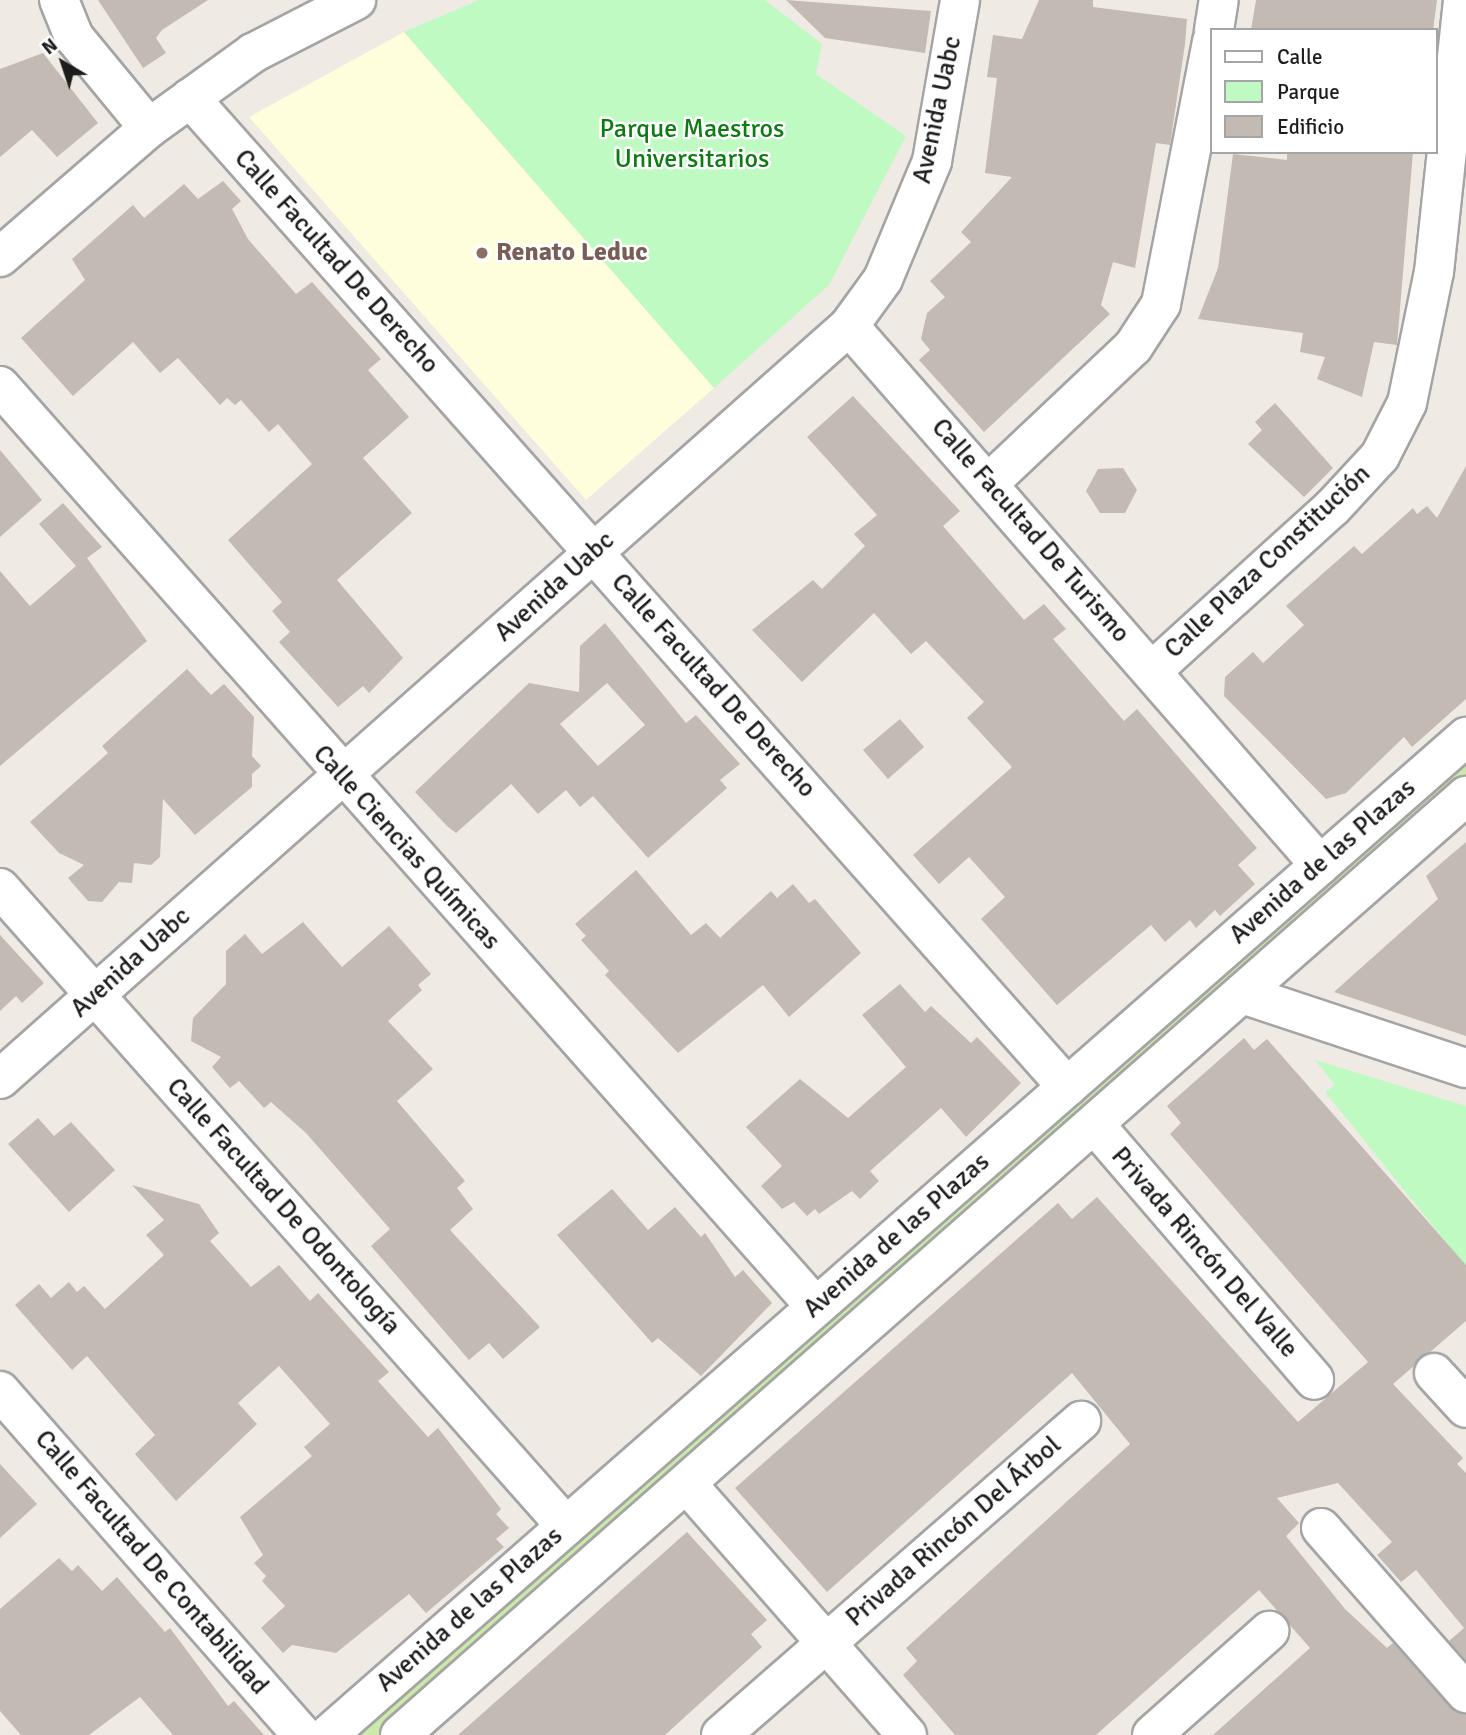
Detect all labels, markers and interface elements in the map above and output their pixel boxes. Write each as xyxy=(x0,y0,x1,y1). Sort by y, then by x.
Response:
north arrow xyxy=(28,28,98,98)
legend xyxy=(1210,28,1438,154)
text: N xyxy=(37,33,62,60)
street label: Avenida Uabc xyxy=(907,34,969,186)
text: Calle xyxy=(1277,44,1323,70)
text: Parque xyxy=(1277,79,1340,105)
park label: Parque Maestros Universitarios xyxy=(600,114,784,176)
text: Edificio xyxy=(1277,114,1344,140)
street label: Calle Facultad De Derecho xyxy=(227,144,445,380)
place label: Renato Leduc xyxy=(496,237,648,269)
marker: Renato Leduc xyxy=(474,245,490,261)
street label: Calle Facultad De Turismo xyxy=(924,413,1136,649)
street label: Calle Plaza Constitución xyxy=(1159,459,1377,665)
street label: Avenida Uabc xyxy=(489,525,621,649)
street label: Calle Facultad De Derecho xyxy=(604,568,822,804)
street label: Calle Ciencias Químicas xyxy=(306,739,506,957)
street label: Avenida de las Plazas xyxy=(1224,773,1422,951)
street label: Avenida Uabc xyxy=(65,901,197,1025)
street label: Calle Facultad De Odontología xyxy=(159,1072,407,1342)
street label: Privada Rincón Del Valle xyxy=(1104,1141,1304,1365)
street label: Avenida de las Plazas xyxy=(798,1147,996,1325)
street label: Calle Facultad De Contabilidad xyxy=(28,1424,274,1702)
street label: Privada Rincón Del Árbol xyxy=(840,1430,1068,1634)
street label: Avenida de las Plazas xyxy=(371,1521,569,1699)

